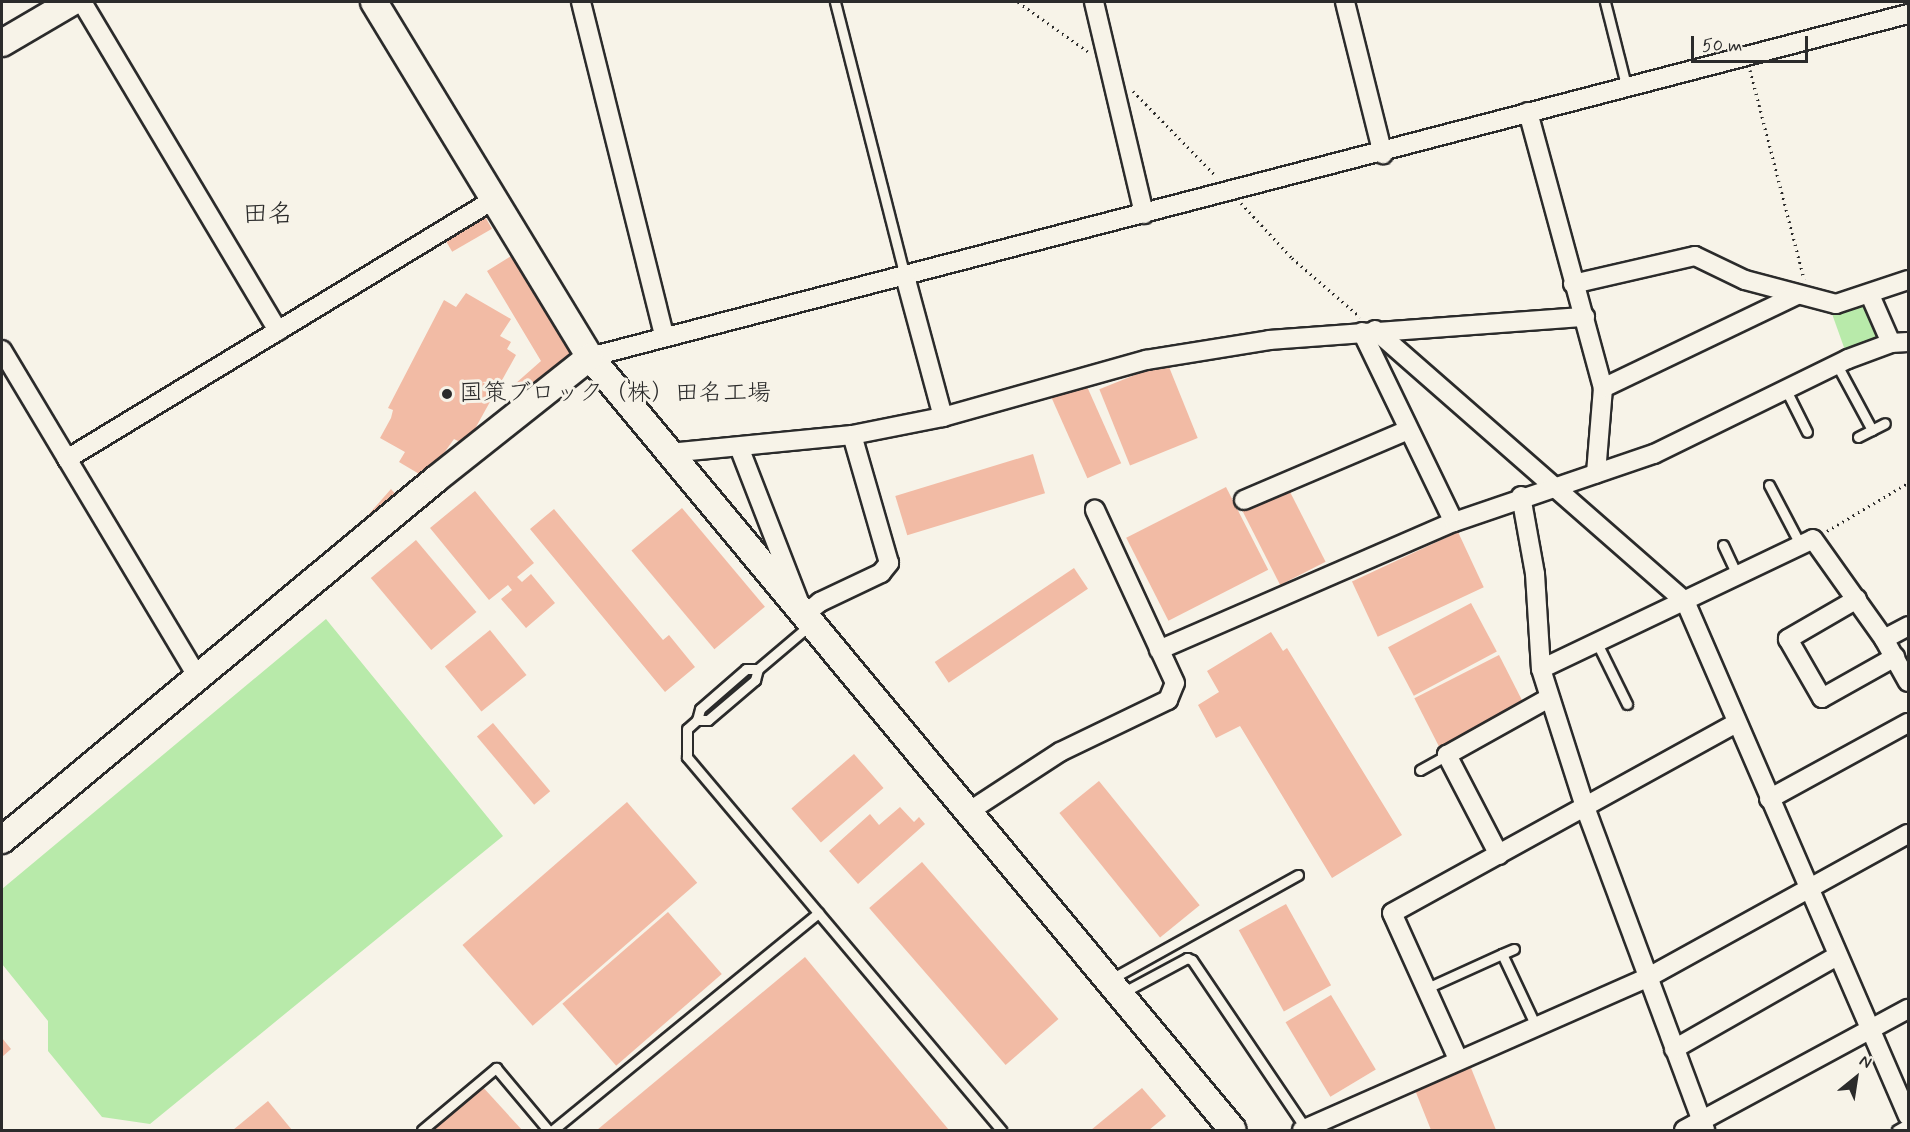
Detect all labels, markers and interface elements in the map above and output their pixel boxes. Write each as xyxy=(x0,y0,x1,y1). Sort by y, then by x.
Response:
scale bar xyxy=(1694,24,1811,62)
text: 50 m xyxy=(1702,34,1742,58)
district label: 田名 xyxy=(242,200,294,232)
place label: 国策ブロック（株）田名工場 xyxy=(459,380,771,408)
marker: 国策ブロック（株）田名工場 xyxy=(440,387,454,401)
north arrow xyxy=(1826,1048,1886,1108)
text: N xyxy=(1855,1050,1875,1074)

